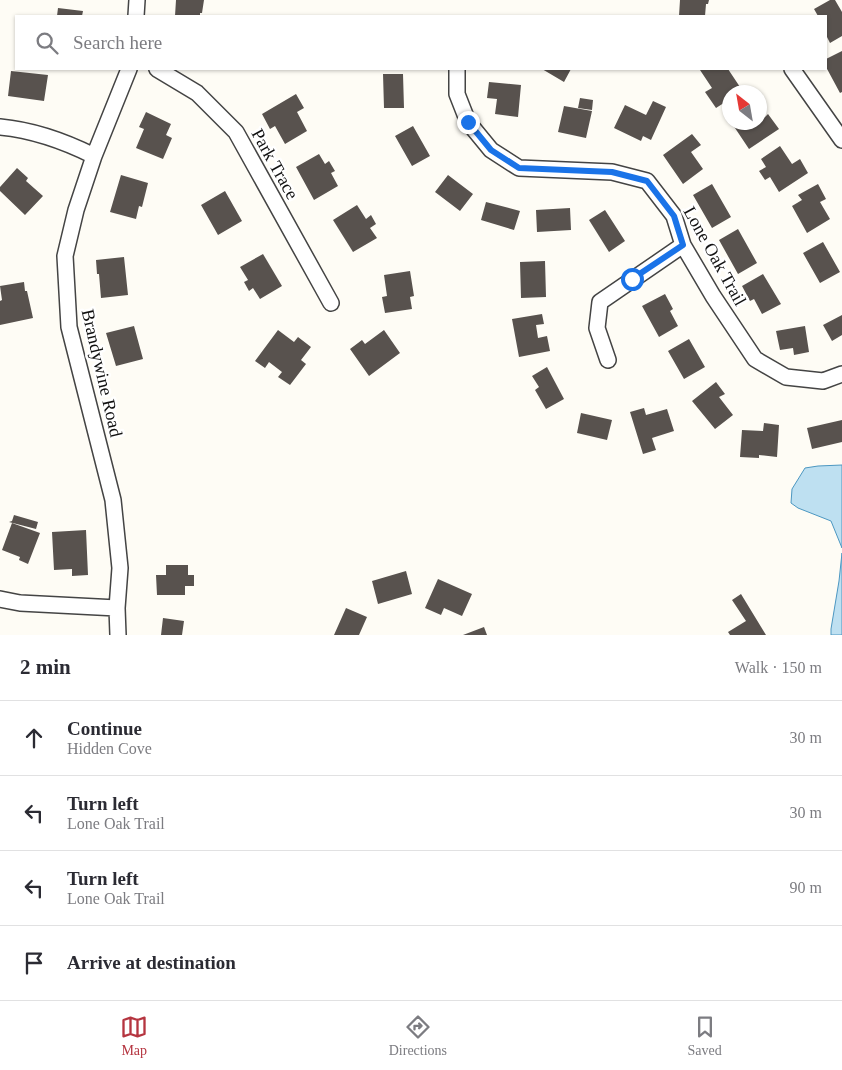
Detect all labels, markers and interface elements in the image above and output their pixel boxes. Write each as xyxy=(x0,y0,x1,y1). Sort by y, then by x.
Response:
search box xyxy=(15,15,827,70)
icon: search xyxy=(33,29,61,57)
text: Search here xyxy=(73,32,162,53)
north arrow xyxy=(722,85,767,130)
route end xyxy=(457,111,480,134)
street label: Park Trace xyxy=(247,125,303,203)
street label: Lone Oak Trail xyxy=(680,203,750,309)
route start xyxy=(621,268,644,291)
street label: Brandywine Road xyxy=(78,307,126,439)
text: 2 min xyxy=(20,655,71,679)
text: Walk · 150 m xyxy=(735,659,822,676)
text: Continue xyxy=(67,718,142,739)
icon: ahead xyxy=(20,724,48,752)
text: 30 m xyxy=(790,729,822,746)
text: Hidden Cove xyxy=(67,740,152,757)
text: Turn left xyxy=(67,793,139,814)
icon: left xyxy=(20,799,48,827)
text: 30 m xyxy=(790,804,822,821)
text: Lone Oak Trail xyxy=(67,815,165,832)
text: Turn left xyxy=(67,868,139,889)
icon: left xyxy=(20,874,48,902)
text: 90 m xyxy=(790,879,822,896)
text: Lone Oak Trail xyxy=(67,890,165,907)
icon: arrive xyxy=(20,949,48,977)
text: Arrive at destination xyxy=(67,952,236,973)
tab: Map xyxy=(120,1013,148,1059)
tab: Directions xyxy=(389,1013,447,1059)
tab: Saved xyxy=(688,1013,722,1059)

